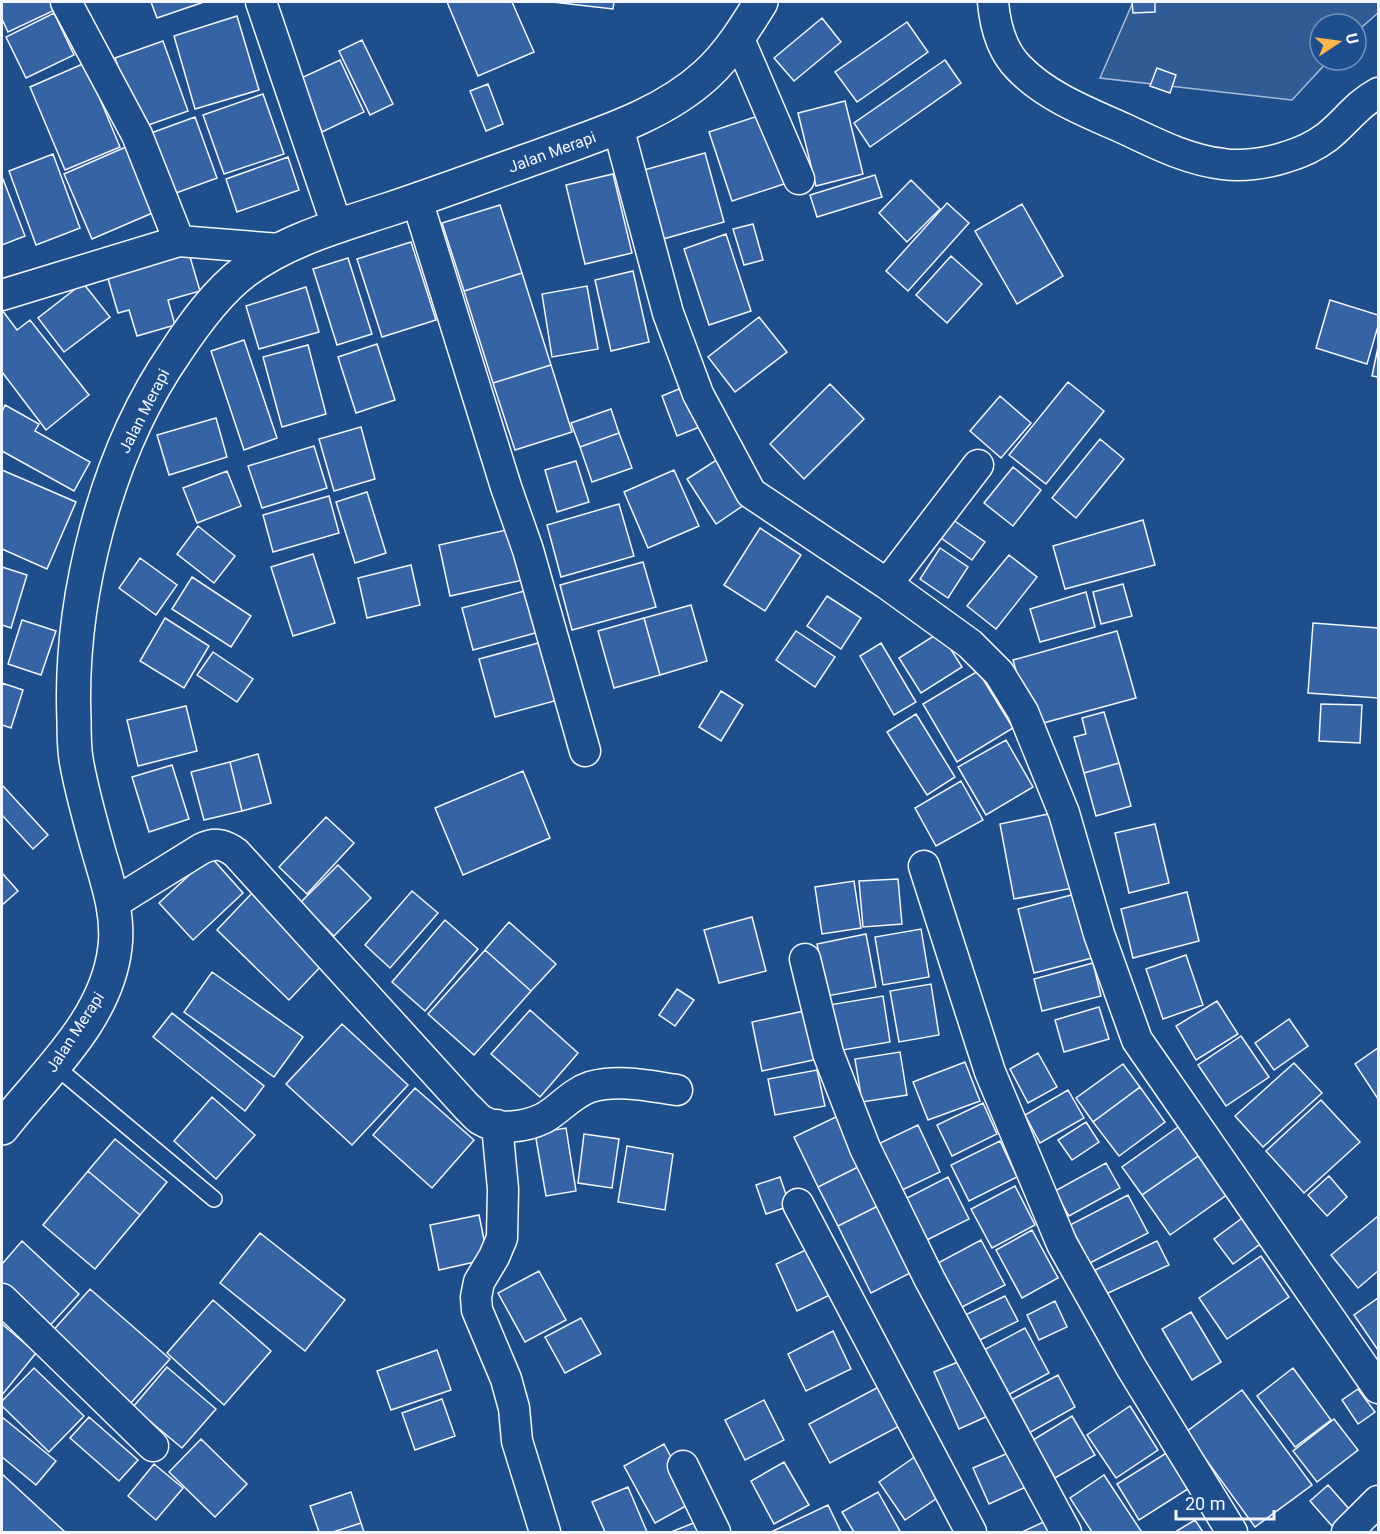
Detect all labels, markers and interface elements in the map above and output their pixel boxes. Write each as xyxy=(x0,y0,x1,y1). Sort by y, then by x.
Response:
north arrow xyxy=(1308,12,1368,72)
text: U xyxy=(1342,31,1363,46)
street label: Jalan Merapi xyxy=(505,127,599,177)
street label: Jalan Merapi xyxy=(115,366,173,456)
street label: Jalan Merapi xyxy=(42,988,108,1076)
scale bar xyxy=(1176,1483,1274,1521)
text: 20 m xyxy=(1185,1493,1225,1514)

